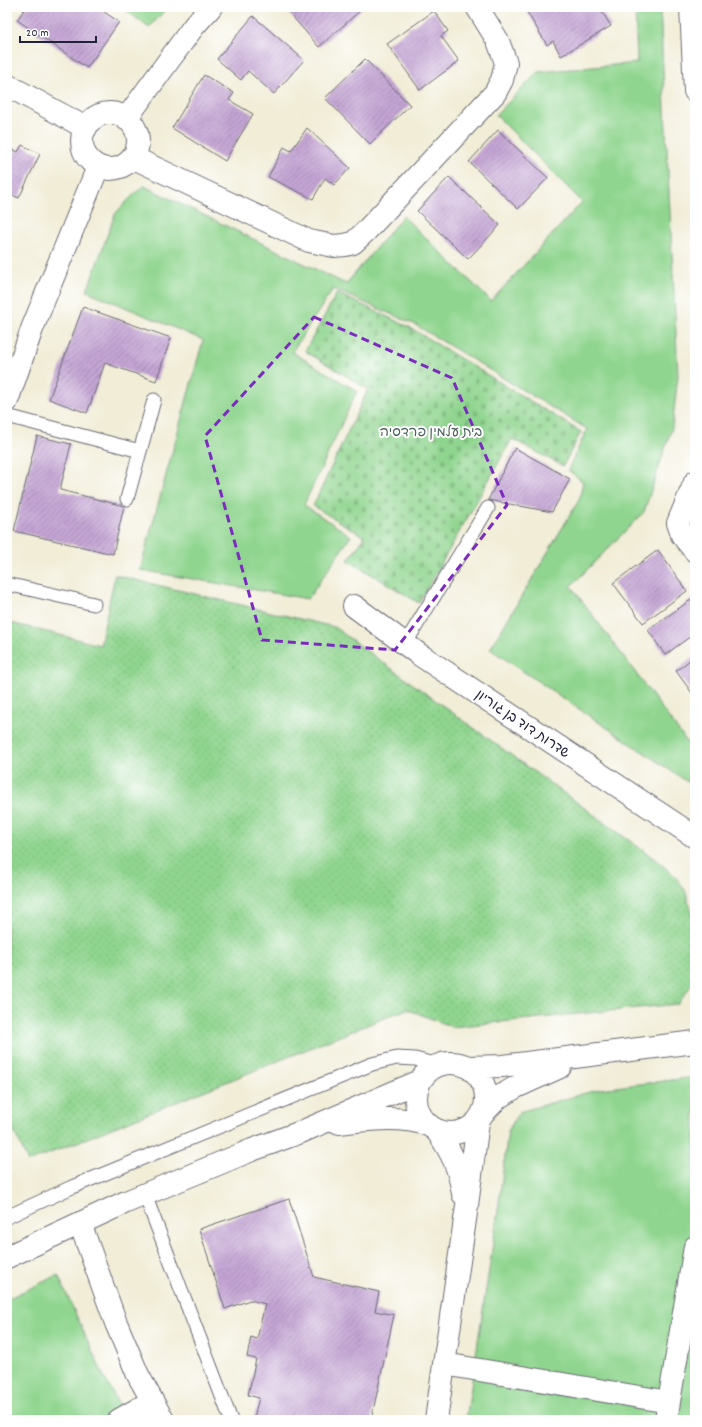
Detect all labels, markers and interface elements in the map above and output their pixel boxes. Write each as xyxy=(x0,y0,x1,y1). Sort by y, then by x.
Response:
scale bar xyxy=(20,18,96,44)
text: 20 m xyxy=(26,25,49,42)
park label: בית עלמין פרדסיה xyxy=(380,423,482,443)
street label: שדרות דוד בן גוריון xyxy=(471,686,574,764)

